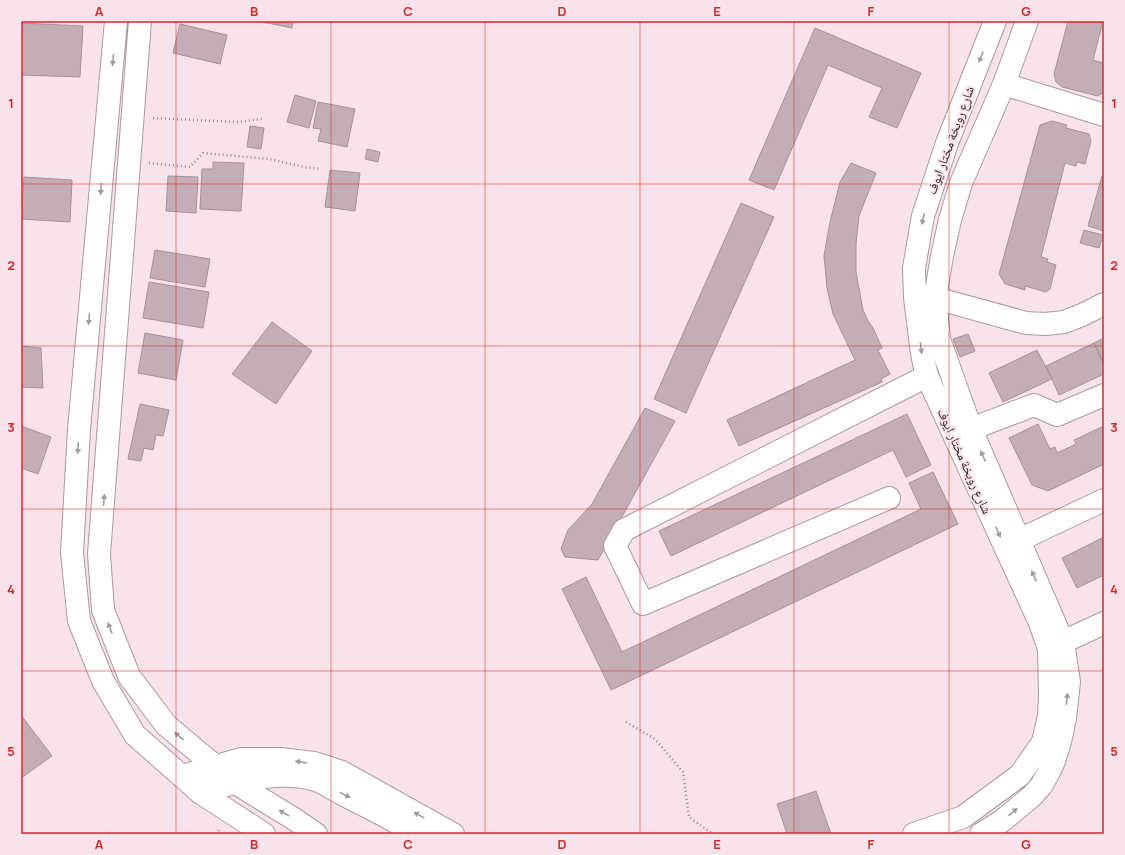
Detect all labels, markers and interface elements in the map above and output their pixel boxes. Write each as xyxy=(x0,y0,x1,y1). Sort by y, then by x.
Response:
text: A xyxy=(95,2,104,20)
text: B xyxy=(250,2,258,20)
text: C xyxy=(403,2,413,20)
text: D xyxy=(557,2,567,20)
text: E xyxy=(713,2,721,20)
text: F xyxy=(868,2,875,20)
text: G xyxy=(1021,2,1031,20)
one-way arrow xyxy=(978,52,984,63)
one-way arrow xyxy=(109,54,116,66)
street label: شارع روبخة مختار ايوف xyxy=(922,83,979,197)
text: 1 xyxy=(8,94,14,112)
text: 1 xyxy=(1111,94,1117,112)
one-way arrow xyxy=(98,183,104,195)
one-way arrow xyxy=(919,213,925,225)
text: 2 xyxy=(7,256,15,274)
text: 2 xyxy=(1110,256,1118,274)
one-way arrow xyxy=(86,313,92,325)
one-way arrow xyxy=(918,342,924,354)
street label: شارع روبخة مختار ايوف xyxy=(933,405,996,517)
text: 3 xyxy=(7,418,15,436)
text: 3 xyxy=(1110,418,1118,436)
one-way arrow xyxy=(74,442,81,454)
one-way arrow xyxy=(980,451,986,462)
one-way arrow xyxy=(100,494,107,506)
one-way arrow xyxy=(995,526,1001,537)
one-way arrow xyxy=(1031,570,1037,581)
text: 4 xyxy=(7,580,15,598)
text: 4 xyxy=(1110,580,1118,598)
one-way arrow xyxy=(107,622,113,634)
one-way arrow xyxy=(1064,693,1070,705)
one-way arrow xyxy=(174,732,184,741)
text: 5 xyxy=(7,742,15,760)
text: 5 xyxy=(1110,742,1118,760)
one-way arrow xyxy=(295,759,307,765)
one-way arrow xyxy=(340,792,351,799)
one-way arrow xyxy=(1008,808,1018,817)
one-way arrow xyxy=(278,809,290,816)
one-way arrow xyxy=(413,812,424,819)
text: A xyxy=(95,835,104,853)
text: B xyxy=(250,835,258,853)
text: C xyxy=(403,835,413,853)
text: D xyxy=(557,835,567,853)
text: E xyxy=(713,835,721,853)
text: F xyxy=(868,835,875,853)
text: G xyxy=(1021,835,1031,853)

